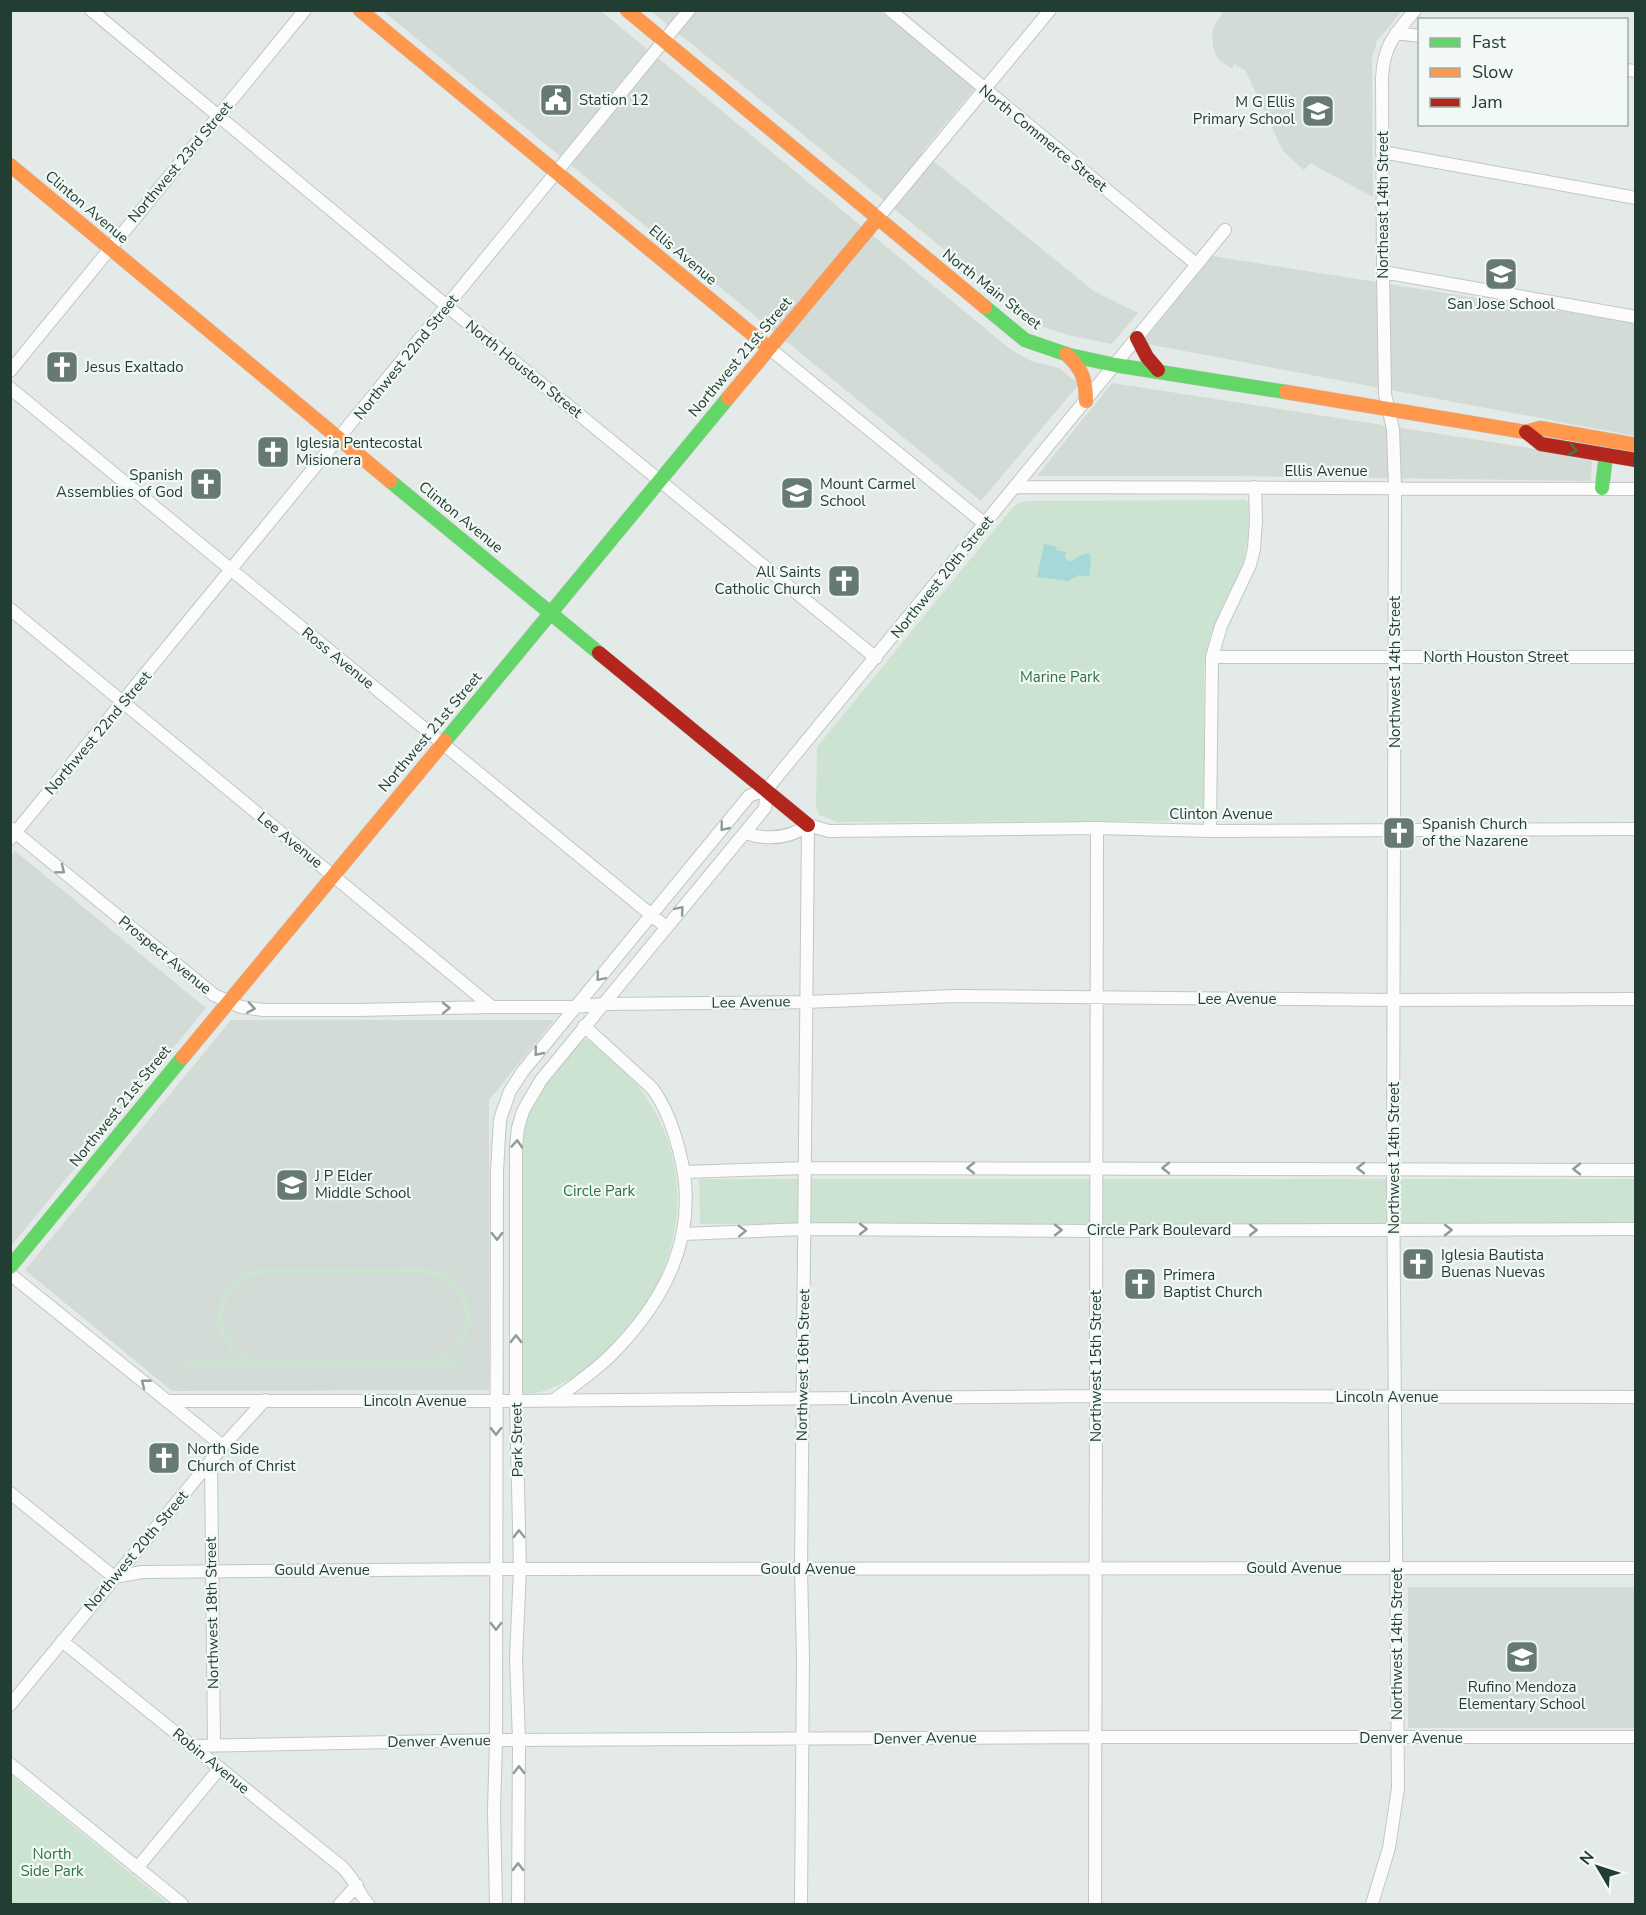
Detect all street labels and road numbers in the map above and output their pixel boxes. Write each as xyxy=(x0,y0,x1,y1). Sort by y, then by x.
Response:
street label: North Commerce Street xyxy=(975,80,1112,196)
street label: Northwest 23rd Street xyxy=(123,97,237,227)
street label: Northeast 14th Street xyxy=(1373,130,1393,279)
street label: Clinton Avenue xyxy=(41,166,133,248)
street label: Ellis Avenue xyxy=(645,221,721,289)
street label: North Main Street xyxy=(938,244,1046,334)
street label: Northwest 22nd Street xyxy=(349,290,463,424)
street label: Northwest 21st Street xyxy=(684,292,797,421)
street label: North Houston Street xyxy=(461,316,587,423)
street label: Ellis Avenue xyxy=(1284,461,1368,481)
street label: Clinton Avenue xyxy=(414,477,508,557)
street label: Northwest 20th Street xyxy=(886,511,998,642)
street label: Northwest 14th Street xyxy=(1385,595,1405,748)
street label: Ross Avenue xyxy=(298,623,378,693)
street label: North Houston Street xyxy=(1424,647,1569,667)
street label: Northwest 22nd Street xyxy=(40,666,156,799)
street label: Northwest 21st Street xyxy=(374,667,487,796)
street label: Clinton Avenue xyxy=(1169,804,1273,824)
street label: Lee Avenue xyxy=(253,807,327,873)
street label: Prospect Avenue xyxy=(114,911,216,999)
street label: Lee Avenue xyxy=(1198,989,1276,1009)
street label: Lee Avenue xyxy=(711,991,791,1013)
street label: Northwest 21st Street xyxy=(65,1041,176,1171)
street label: Northwest 14th Street xyxy=(1384,1081,1404,1234)
street label: Circle Park Boulevard xyxy=(1087,1220,1231,1240)
street label: Northwest 16th Street xyxy=(792,1288,814,1441)
street label: Northwest 15th Street xyxy=(1086,1289,1106,1442)
street label: Lincoln Avenue xyxy=(849,1387,953,1409)
street label: Lincoln Avenue xyxy=(1335,1387,1439,1407)
street label: Lincoln Avenue xyxy=(363,1391,467,1411)
street label: Park Street xyxy=(506,1402,528,1478)
street label: Northwest 20th Street xyxy=(79,1486,193,1616)
street label: Northwest 18th Street xyxy=(201,1536,223,1689)
street label: Gould Avenue xyxy=(1246,1558,1342,1578)
street label: Gould Avenue xyxy=(760,1559,856,1579)
street label: Gould Avenue xyxy=(274,1560,370,1580)
street label: Northwest 14th Street xyxy=(1387,1567,1407,1720)
street label: Robin Avenue xyxy=(168,1724,254,1798)
street label: Denver Avenue xyxy=(873,1727,977,1749)
street label: Denver Avenue xyxy=(1359,1728,1463,1748)
street label: Denver Avenue xyxy=(387,1730,491,1752)

